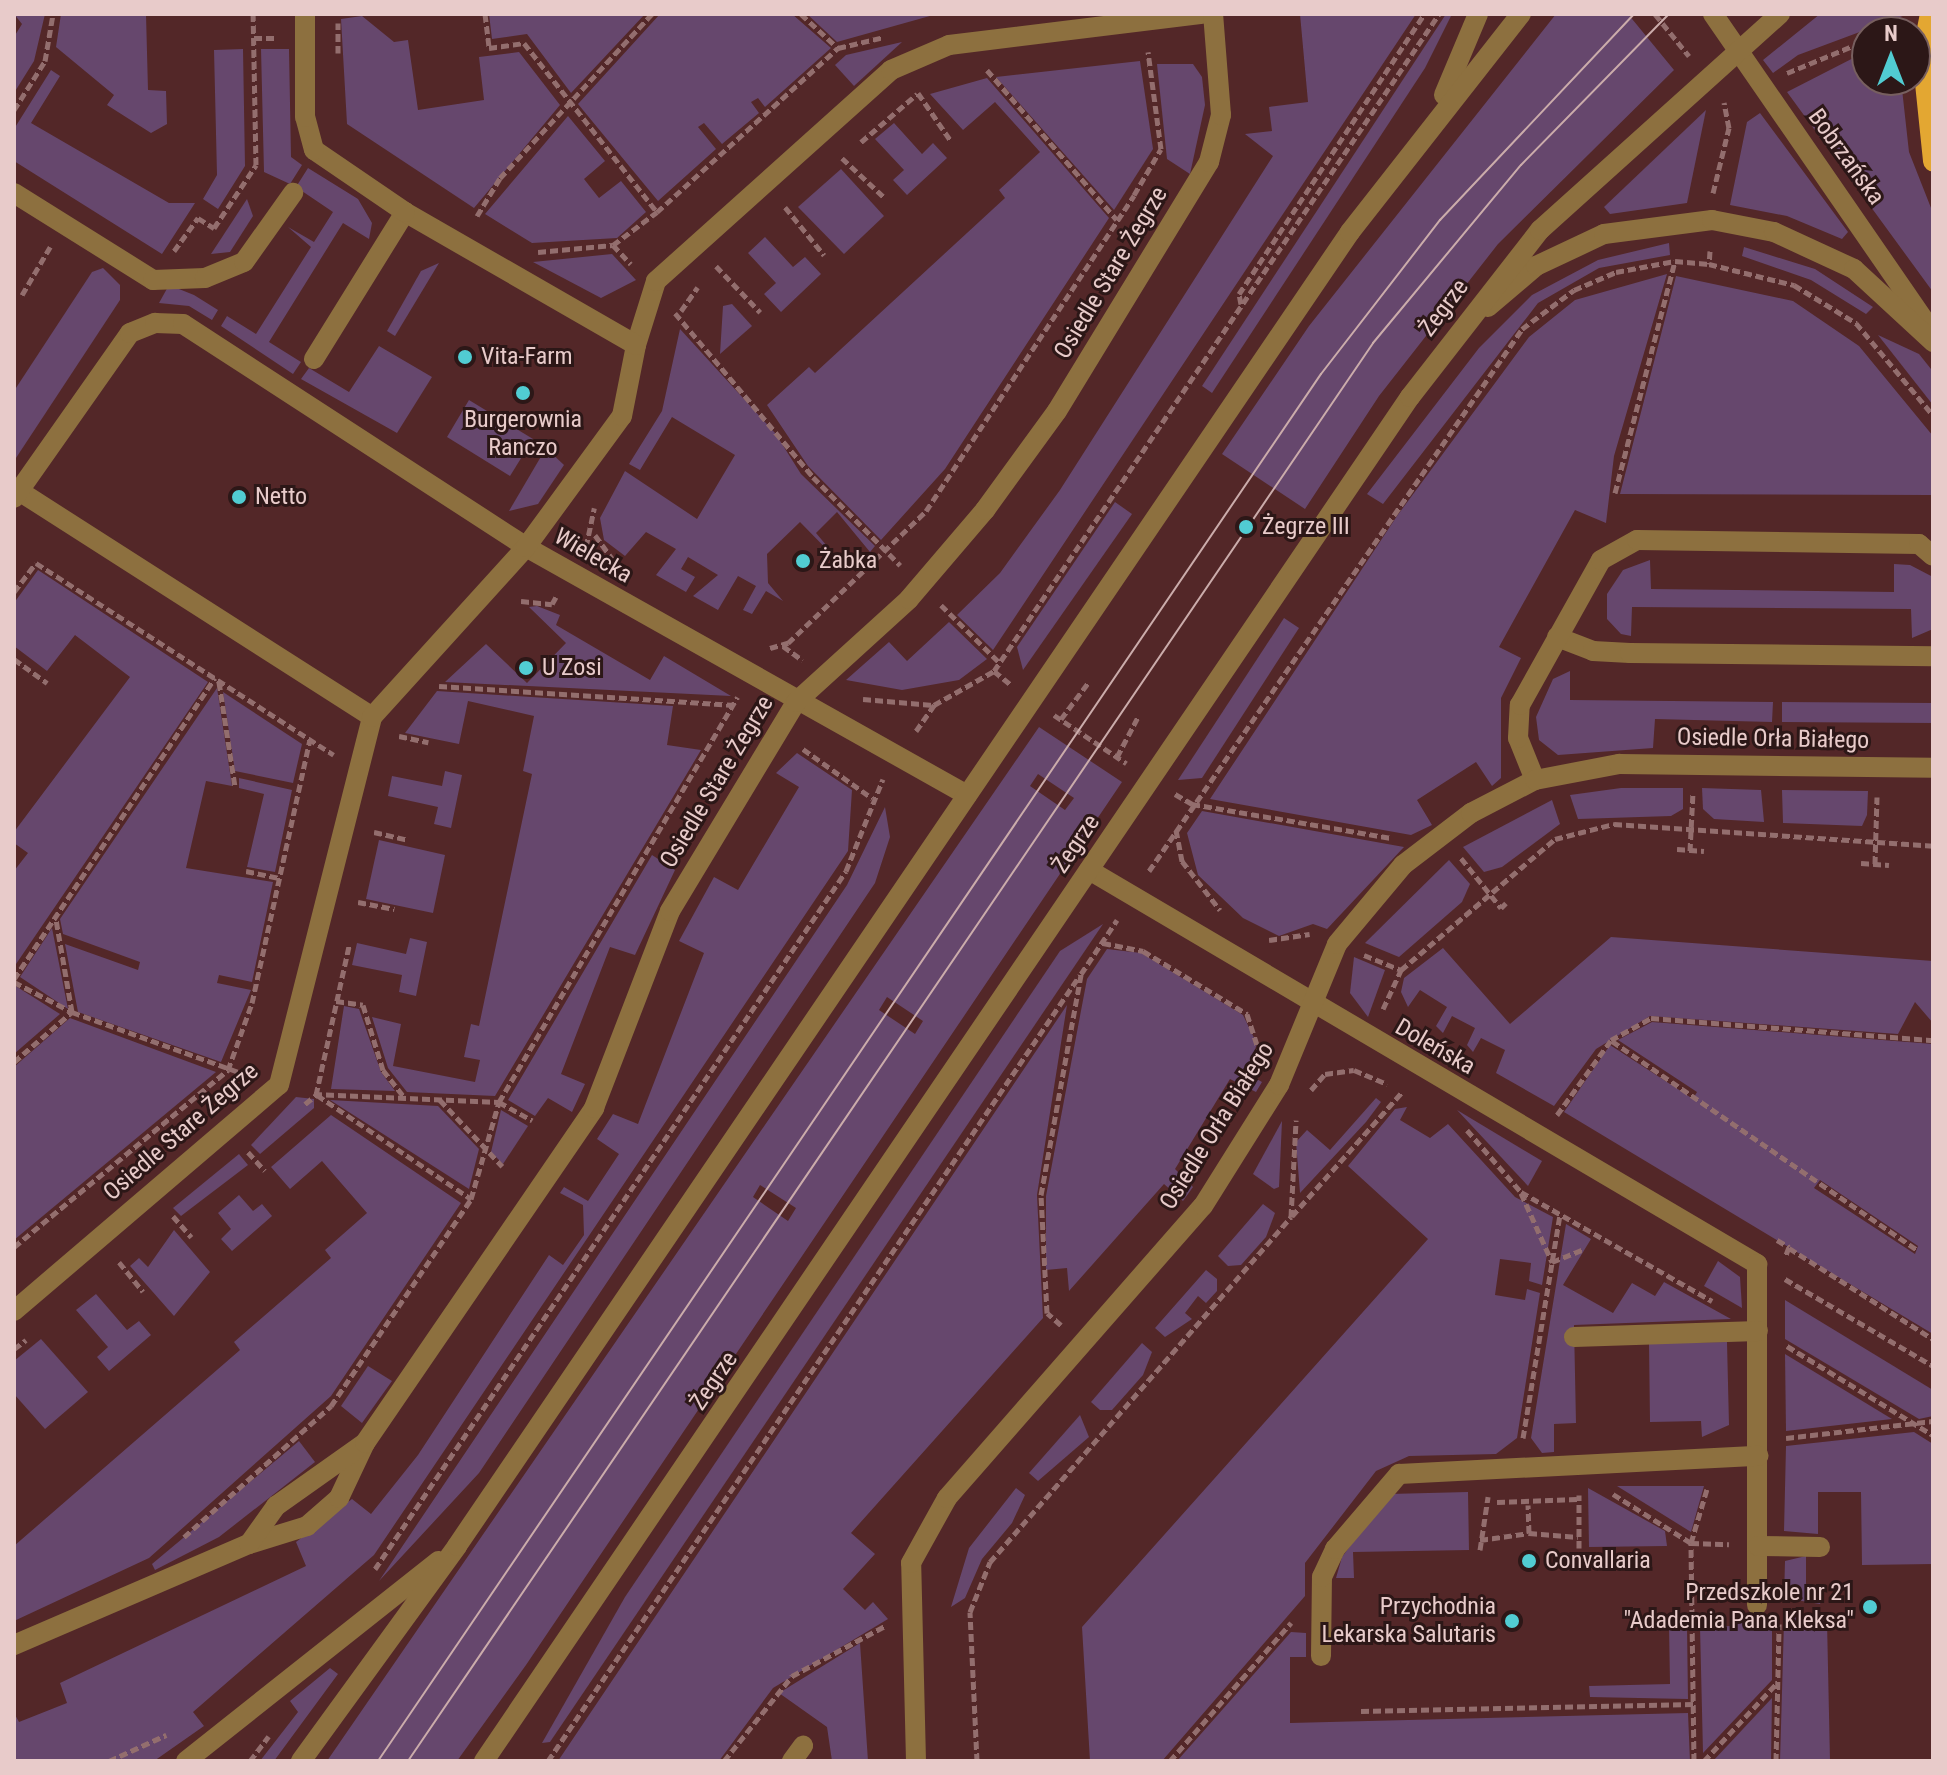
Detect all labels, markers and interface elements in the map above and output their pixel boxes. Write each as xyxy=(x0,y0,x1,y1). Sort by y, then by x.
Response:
north arrow xyxy=(1851,16,1931,96)
text: N xyxy=(1884,21,1898,46)
street label: Bobrzańska xyxy=(1802,104,1890,210)
street label: Osiedle Stare Żegrze xyxy=(1048,182,1174,364)
street label: Żegrze xyxy=(1413,274,1475,342)
place label: Vita-Farm xyxy=(481,343,573,371)
marker: Vita-Farm xyxy=(456,348,474,366)
marker: Burgerownia Ranczo xyxy=(514,384,532,402)
place label: Burgerownia Ranczo xyxy=(464,406,582,462)
place label: Netto xyxy=(255,483,307,511)
marker: Netto xyxy=(230,488,248,506)
place label: Żegrze III xyxy=(1262,513,1350,541)
marker: Żegrze III xyxy=(1237,518,1255,536)
street label: Wielecka xyxy=(549,522,637,590)
place label: Żabka xyxy=(819,547,877,575)
marker: Żabka xyxy=(794,552,812,570)
place label: U Zosi xyxy=(542,654,602,682)
marker: U Zosi xyxy=(517,659,535,677)
street label: Osiedle Stare Żegrze xyxy=(654,691,780,873)
street label: Osiedle Orła Białego xyxy=(1677,723,1869,755)
street label: Żegrze xyxy=(1046,809,1106,879)
street label: Doleńska xyxy=(1390,1013,1480,1081)
street label: Osiedle Orła Białego xyxy=(1154,1037,1280,1215)
street label: Osiedle Stare Żegrze xyxy=(98,1057,264,1207)
street label: Żegrze xyxy=(684,1346,744,1416)
place label: Convallaria xyxy=(1545,1547,1651,1575)
marker: Convallaria xyxy=(1520,1552,1538,1570)
place label: Przedszkole nr 21 "Adademia Pana Kleksa" xyxy=(1623,1579,1854,1635)
place label: Przychodnia Lekarska Salutaris xyxy=(1322,1593,1496,1649)
marker: Przedszkole nr 21 "Adademia Pana Kleksa" xyxy=(1861,1598,1879,1616)
marker: Przychodnia Lekarska Salutaris xyxy=(1503,1612,1521,1630)

